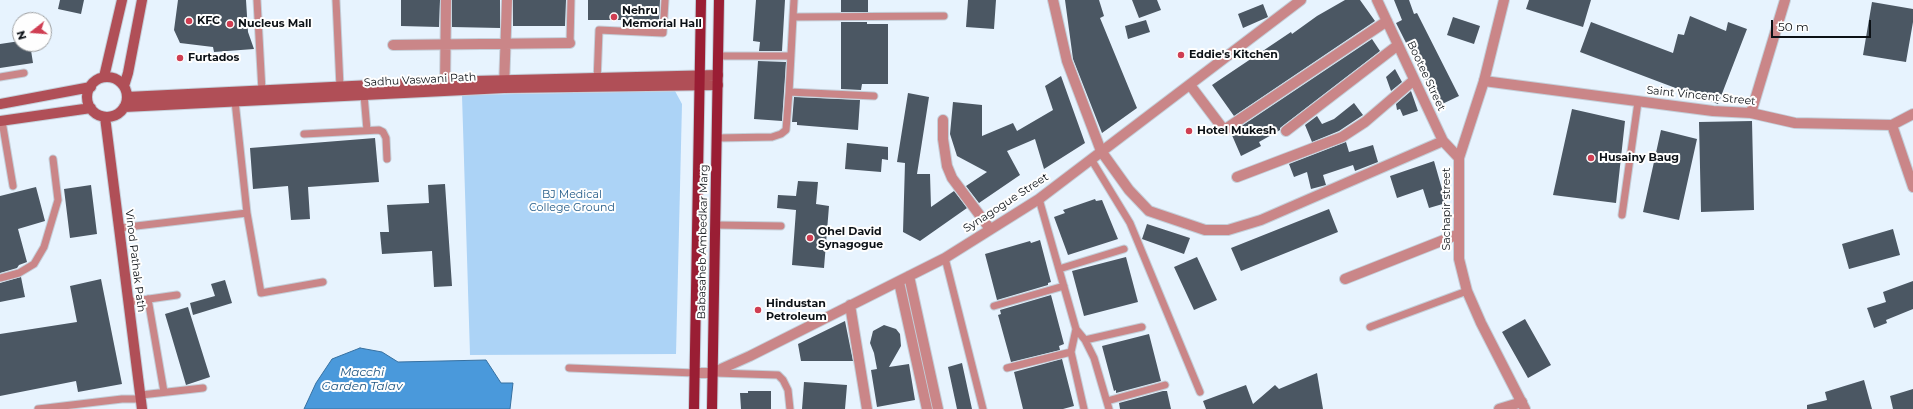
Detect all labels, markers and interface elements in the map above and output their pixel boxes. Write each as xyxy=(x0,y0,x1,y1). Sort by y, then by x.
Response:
place label: Nehru Memorial Hall xyxy=(622,4,702,30)
north arrow xyxy=(12,12,52,52)
marker: Nehru Memorial Hall xyxy=(609,12,619,22)
scale bar xyxy=(1773,12,1873,38)
place label: KFC xyxy=(197,14,220,28)
marker: KFC xyxy=(184,16,194,26)
place label: Nucleus Mall xyxy=(238,17,312,31)
marker: Nucleus Mall xyxy=(225,19,235,29)
text: 50 m xyxy=(1778,19,1809,34)
text: N xyxy=(13,29,29,42)
street label: Bootee Street xyxy=(1404,39,1448,113)
place label: Eddie's Kitchen xyxy=(1189,48,1278,62)
marker: Eddie's Kitchen xyxy=(1176,50,1186,60)
place label: Furtados xyxy=(188,51,239,65)
marker: Furtados xyxy=(175,53,185,63)
street label: Sadhu Vaswani Path xyxy=(363,70,477,90)
street label: Saint Vincent Street xyxy=(1646,84,1756,108)
place label: Hotel Mukesh xyxy=(1197,124,1276,138)
marker: Hotel Mukesh xyxy=(1184,126,1194,136)
place label: Husainy Baug xyxy=(1599,151,1679,165)
marker: Husainy Baug xyxy=(1586,153,1596,163)
street label: Babasaheb Ambedkar Marg xyxy=(695,164,711,320)
street label: Sachapir street xyxy=(1440,168,1454,250)
street label: Synagogue Street xyxy=(961,171,1051,235)
park label: BJ Medical College Ground xyxy=(529,188,615,214)
street label: Vinod Pathak Path xyxy=(122,209,148,313)
place label: Ohel David Synagogue xyxy=(818,225,883,251)
marker: Ohel David Synagogue xyxy=(805,233,815,243)
place label: Hindustan Petroleum xyxy=(766,297,827,323)
marker: Hindustan Petroleum xyxy=(753,305,763,315)
water label: Macchi Garden Talav xyxy=(322,365,402,393)

